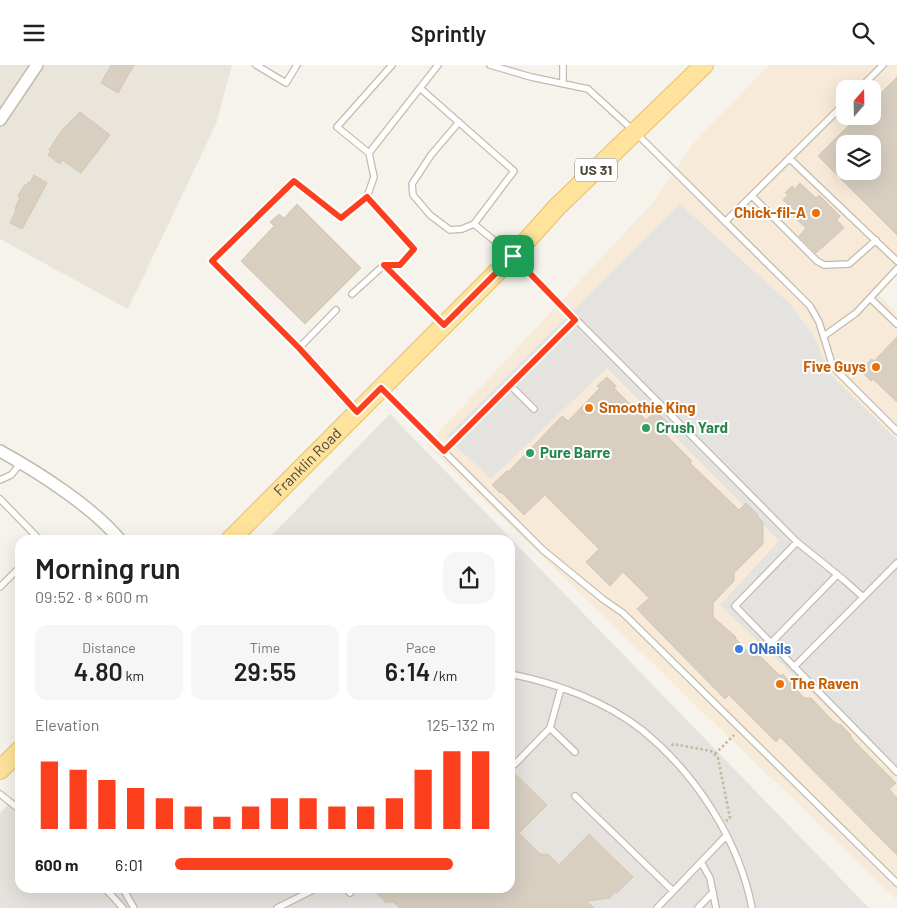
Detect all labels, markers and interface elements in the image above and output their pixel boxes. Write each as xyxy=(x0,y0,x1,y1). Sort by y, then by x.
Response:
icon: menu xyxy=(20,19,48,47)
icon: search xyxy=(849,19,877,47)
text: Sprintly xyxy=(411,20,486,46)
north arrow xyxy=(836,80,881,125)
map controls xyxy=(836,80,881,180)
button: layers xyxy=(836,135,881,180)
road number: US 31 xyxy=(575,159,617,181)
place label: Chick-fil-A xyxy=(734,203,806,221)
marker: Chick-fil-A xyxy=(810,207,822,219)
pin xyxy=(492,235,534,277)
icon: arrive xyxy=(499,242,527,270)
place label: Five Guys xyxy=(803,357,866,375)
marker: Five Guys xyxy=(870,361,882,373)
place label: Smoothie King xyxy=(599,398,696,416)
marker: Smoothie King xyxy=(583,402,595,414)
place label: Crush Yard xyxy=(656,418,728,436)
marker: Crush Yard xyxy=(640,422,652,434)
street label: Franklin Road xyxy=(269,424,345,499)
place label: Pure Barre xyxy=(540,443,611,461)
marker: Pure Barre xyxy=(524,447,536,459)
text: Morning run xyxy=(35,551,181,585)
button: share xyxy=(443,552,495,604)
text: 09:52 · 8 × 600 m xyxy=(35,587,149,606)
text: Distance xyxy=(82,639,136,656)
text: Time xyxy=(250,639,280,656)
text: Pace xyxy=(406,639,436,656)
place label: ONails xyxy=(749,639,792,657)
marker: ONails xyxy=(733,643,745,655)
text: 4.80 xyxy=(74,656,123,686)
text: 29:55 xyxy=(234,656,296,686)
text: 6:14 xyxy=(385,656,430,686)
text: km xyxy=(123,667,144,684)
text: /km xyxy=(430,667,457,684)
place label: The Raven xyxy=(790,674,859,692)
marker: The Raven xyxy=(774,678,786,690)
text: Elevation xyxy=(35,715,99,734)
text: 125–132 m xyxy=(427,715,495,734)
text: 600 m xyxy=(35,855,78,874)
text: 6:01 xyxy=(115,855,143,874)

